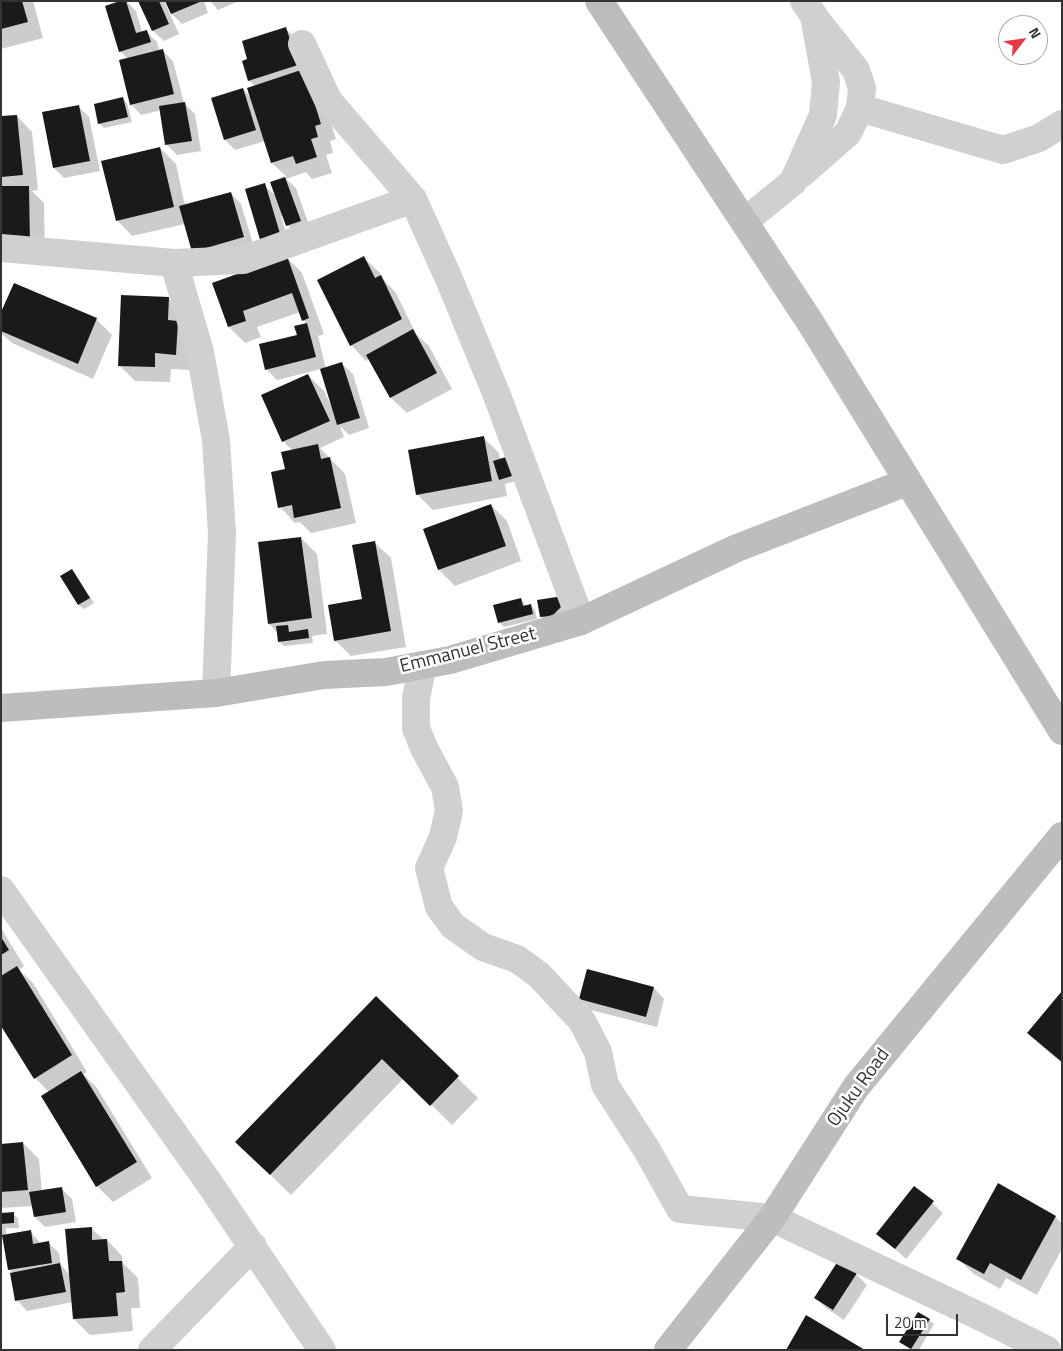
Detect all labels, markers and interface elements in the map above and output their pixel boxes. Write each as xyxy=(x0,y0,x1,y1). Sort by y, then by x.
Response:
north arrow xyxy=(998,15,1048,65)
text: N xyxy=(1024,23,1047,42)
street label: Emmanuel Street xyxy=(398,623,538,679)
street label: Ojuku Road xyxy=(823,1044,895,1132)
scale bar xyxy=(888,1304,960,1336)
text: 20 m xyxy=(894,1311,927,1334)

